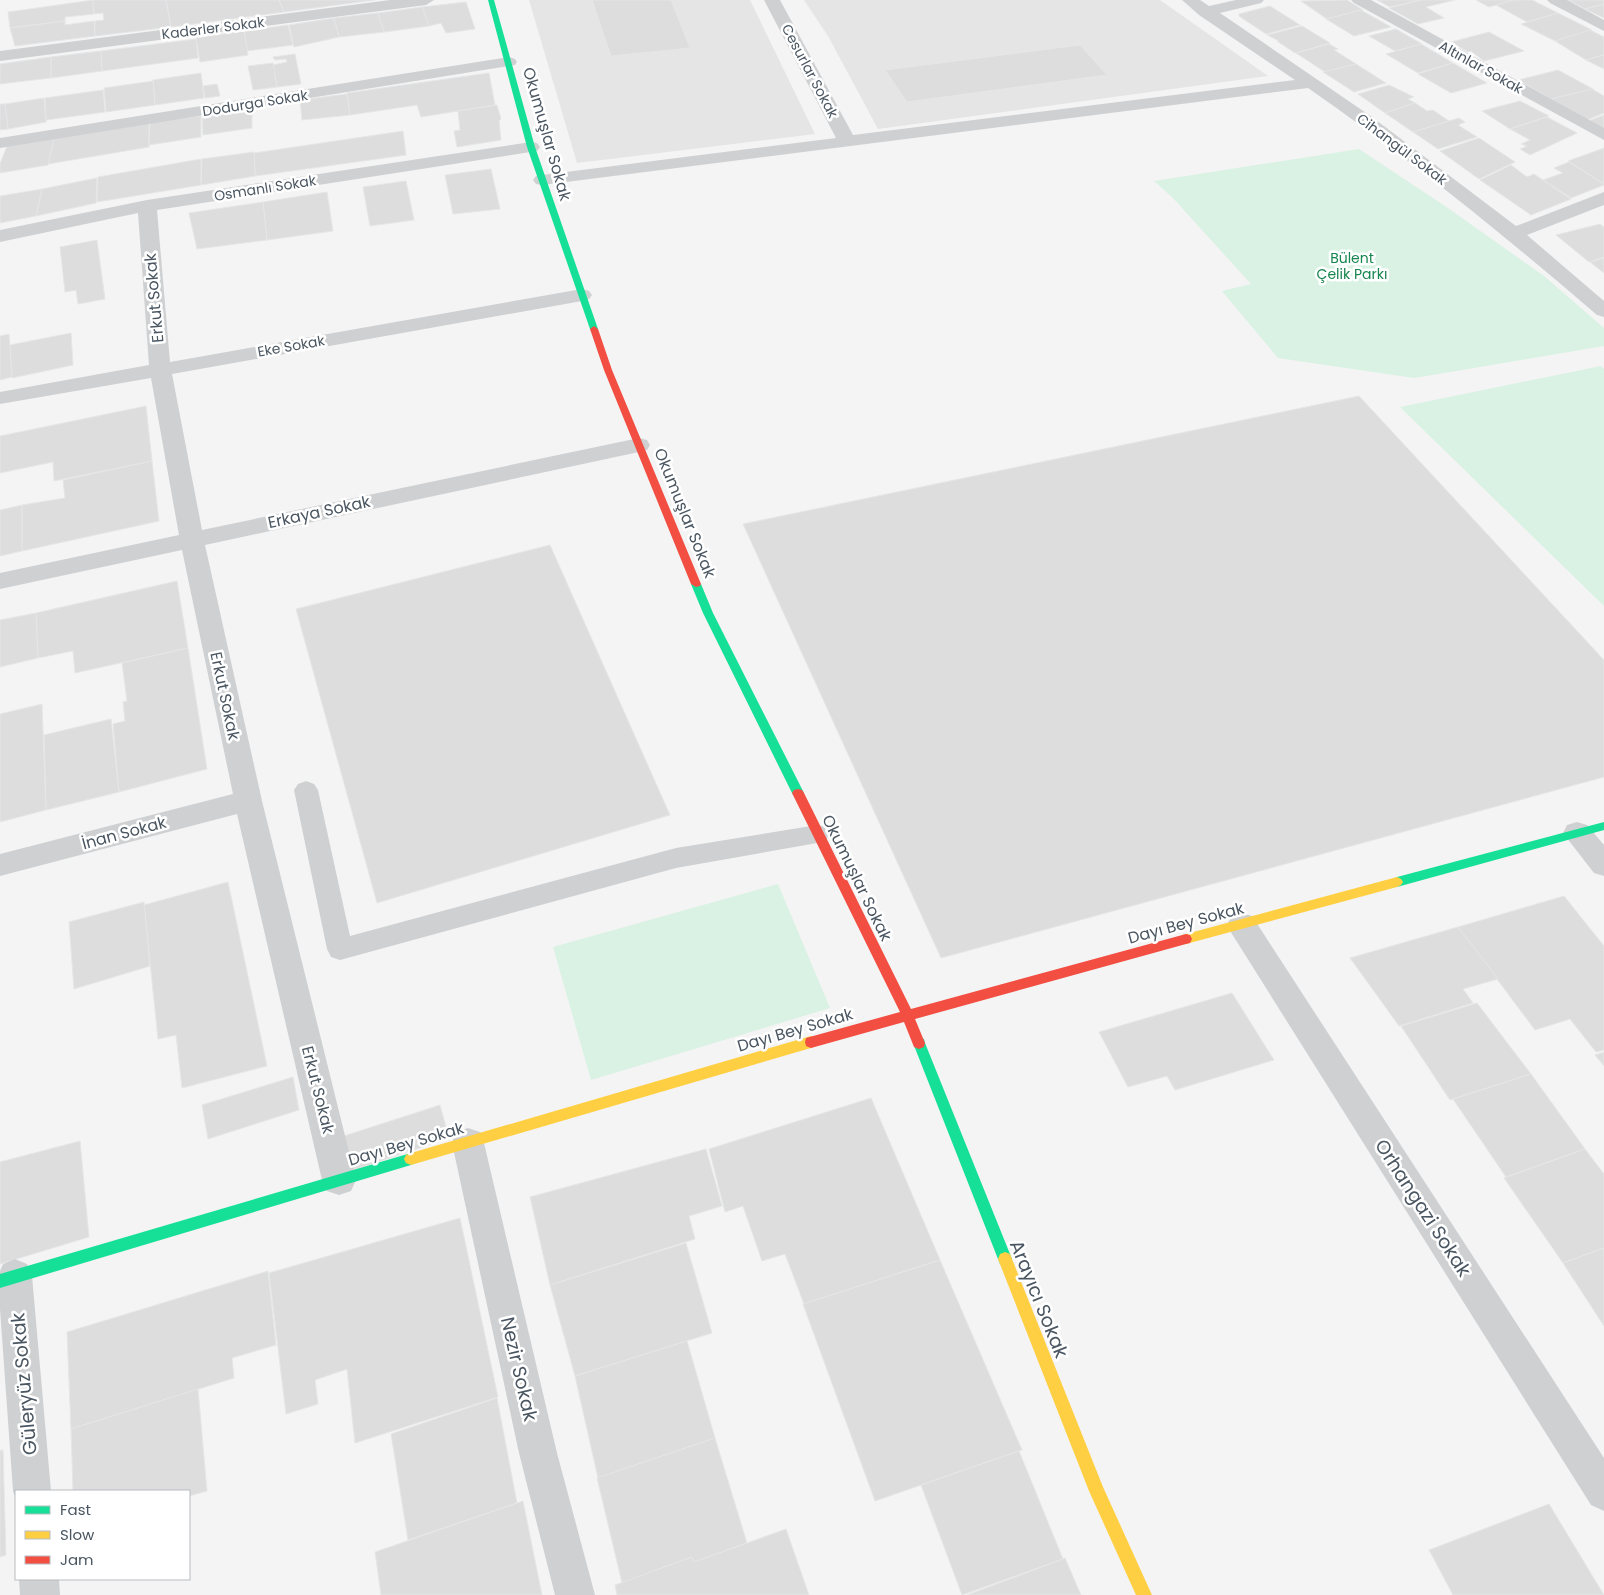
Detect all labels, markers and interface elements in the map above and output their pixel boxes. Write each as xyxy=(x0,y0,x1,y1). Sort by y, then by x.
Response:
street label: Kaderler Sokak xyxy=(160,12,266,44)
street label: Cesurlar Sokak xyxy=(777,20,844,122)
street label: Altınlar Sokak xyxy=(1435,36,1527,99)
street label: Okumuşlar Sokak xyxy=(517,64,577,204)
street label: Dodurga Sokak xyxy=(201,85,310,121)
street label: Cihangül Sokak xyxy=(1353,108,1452,190)
street label: Osmanlı Sokak xyxy=(213,170,318,206)
park label: Bülent Çelik Parkı xyxy=(1317,248,1387,284)
street label: Erkut Sokak xyxy=(139,252,169,344)
street label: Eke Sokak xyxy=(256,330,327,362)
street label: Okumuşlar Sokak xyxy=(648,445,722,582)
street label: Erkaya Sokak xyxy=(266,490,373,534)
street label: Erkut Sokak xyxy=(204,650,246,743)
street label: İnan Sokak xyxy=(79,811,169,855)
street label: Okumuşlar Sokak xyxy=(816,811,898,946)
street label: Dayı Bey Sokak xyxy=(1125,896,1247,950)
street label: Dayı Bey Sokak xyxy=(734,1002,856,1057)
street label: Erkut Sokak xyxy=(296,1044,340,1137)
street label: Dayı Bey Sokak xyxy=(345,1116,467,1171)
street label: Orhangazi Sokak xyxy=(1368,1134,1478,1282)
street label: Arayıcı Sokak xyxy=(1003,1236,1075,1362)
street label: Güleryüz Sokak xyxy=(4,1311,44,1456)
street label: Nezir Sokak xyxy=(494,1314,544,1424)
legend xyxy=(15,1490,190,1580)
text: Fast xyxy=(60,1499,91,1520)
text: Slow xyxy=(60,1524,95,1545)
text: Jam xyxy=(60,1549,94,1570)

